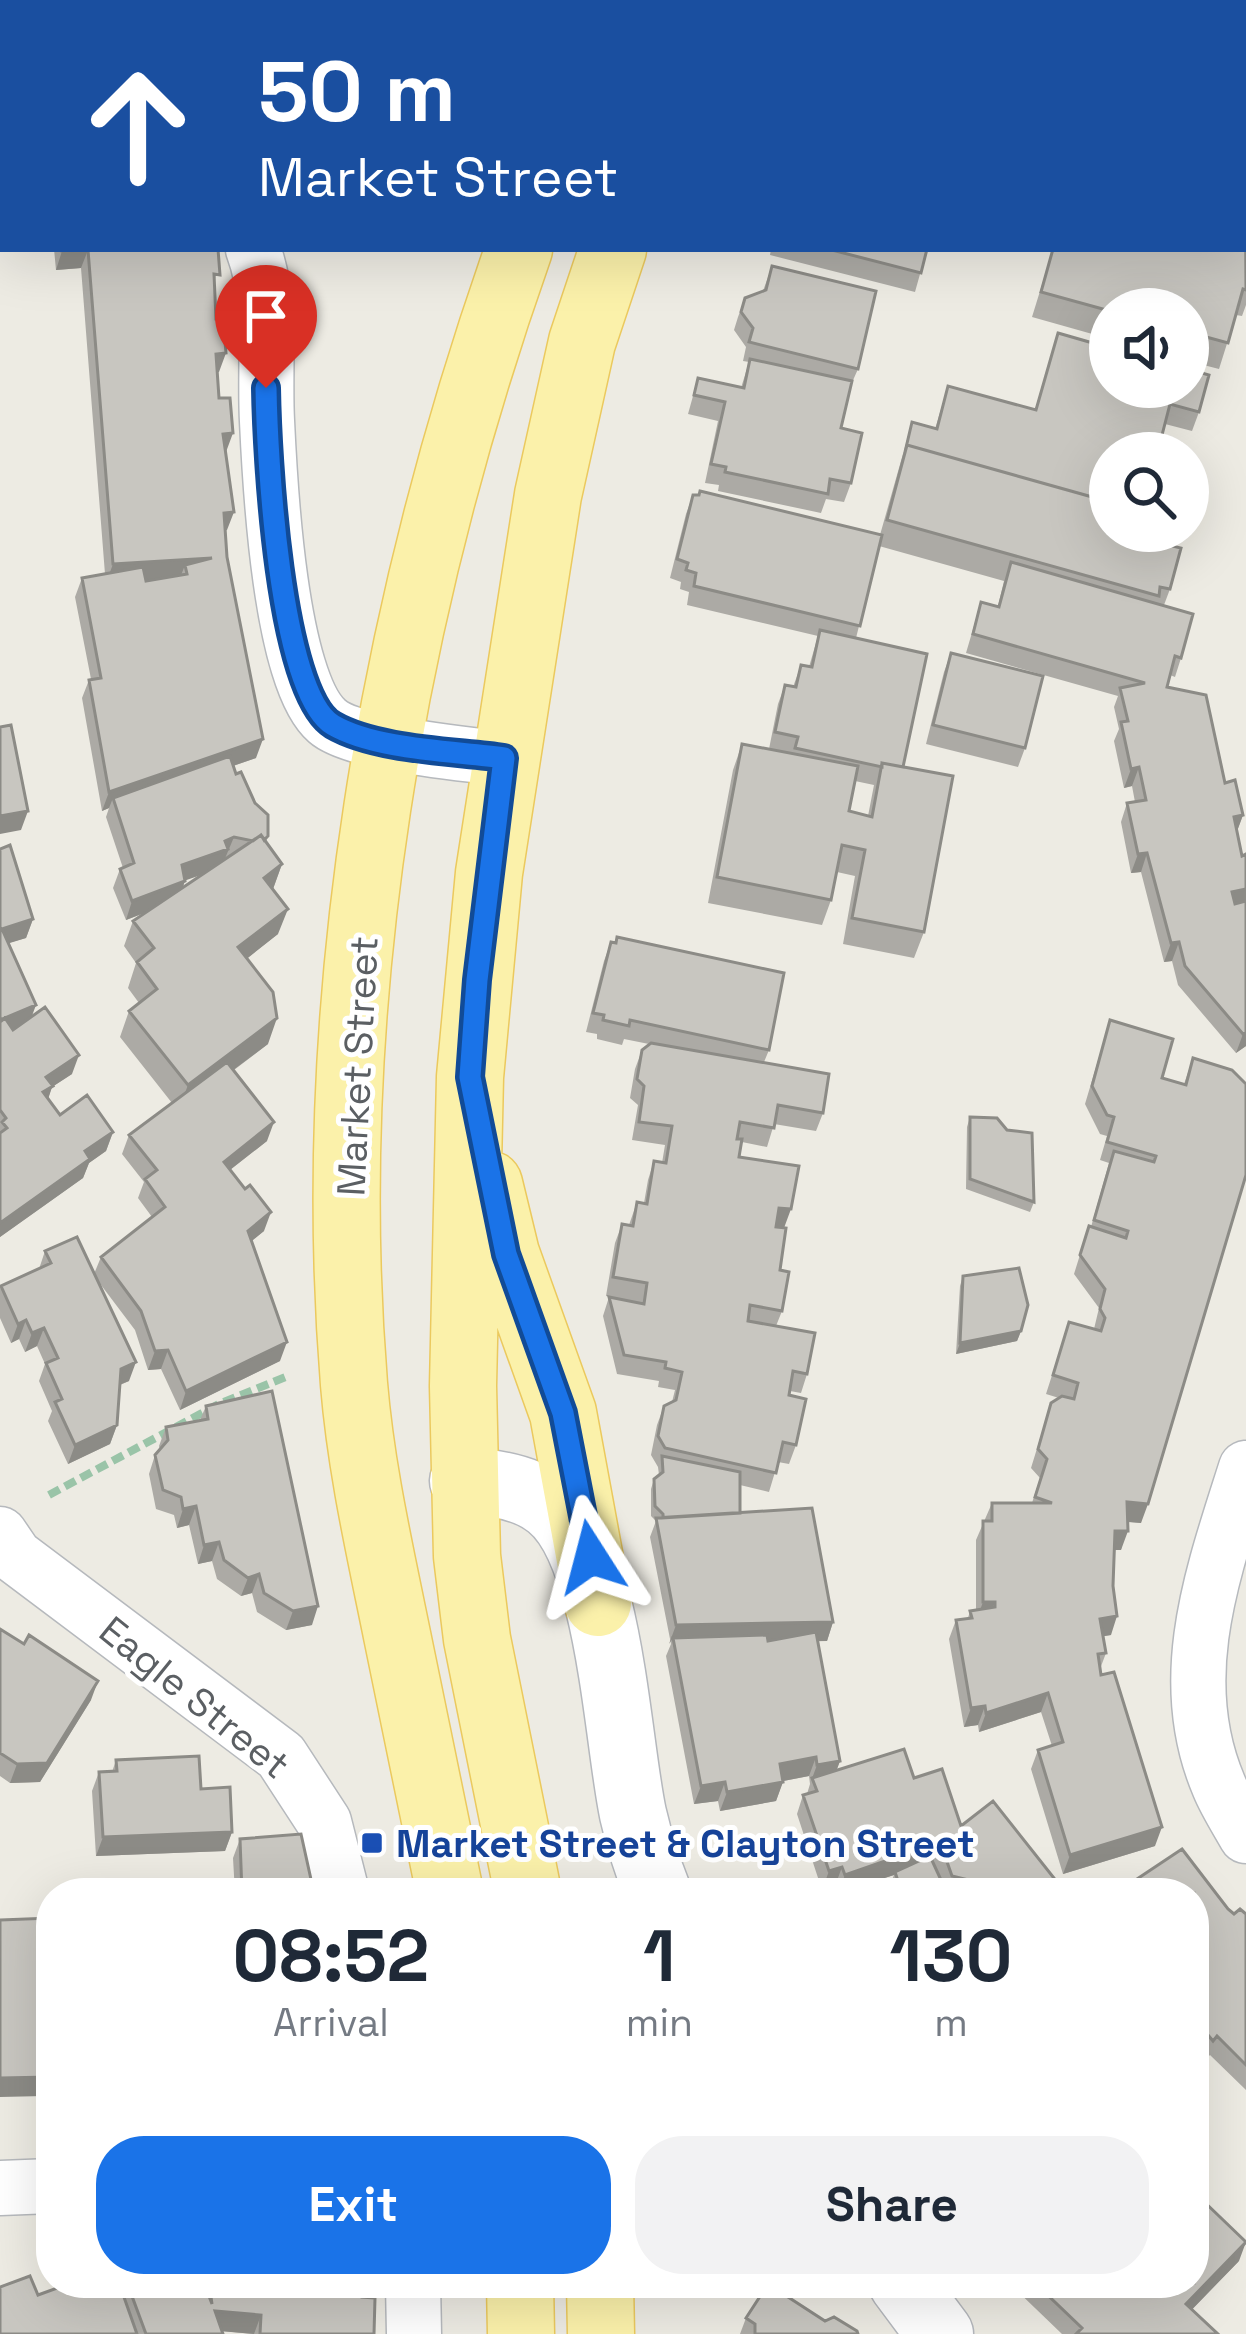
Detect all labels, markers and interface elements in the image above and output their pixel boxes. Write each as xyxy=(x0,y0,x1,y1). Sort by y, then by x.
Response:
text: 50 m xyxy=(258,38,456,146)
icon: ahead xyxy=(60,48,216,204)
text: Market Street xyxy=(258,143,618,212)
pin xyxy=(215,265,317,388)
icon: arrive xyxy=(233,283,299,349)
map controls xyxy=(1089,288,1209,552)
button: sound xyxy=(1089,288,1209,408)
button: search xyxy=(1089,432,1209,552)
street label: Market Street xyxy=(326,935,389,1197)
position arrow xyxy=(528,1494,654,1620)
street label: Eagle Street xyxy=(90,1606,300,1789)
place label: Market Street & Clayton Street xyxy=(396,1819,975,1868)
marker: Market Street & Clayton Street xyxy=(359,1830,385,1856)
text: 08:52 xyxy=(233,1910,429,2002)
text: 1 xyxy=(643,1910,676,2002)
text: 130 xyxy=(889,1910,1012,2002)
text: Arrival xyxy=(273,1998,389,2047)
text: min xyxy=(626,1998,693,2047)
text: m xyxy=(934,1998,968,2047)
button: Exit xyxy=(96,2136,611,2274)
button: Share xyxy=(635,2136,1149,2274)

